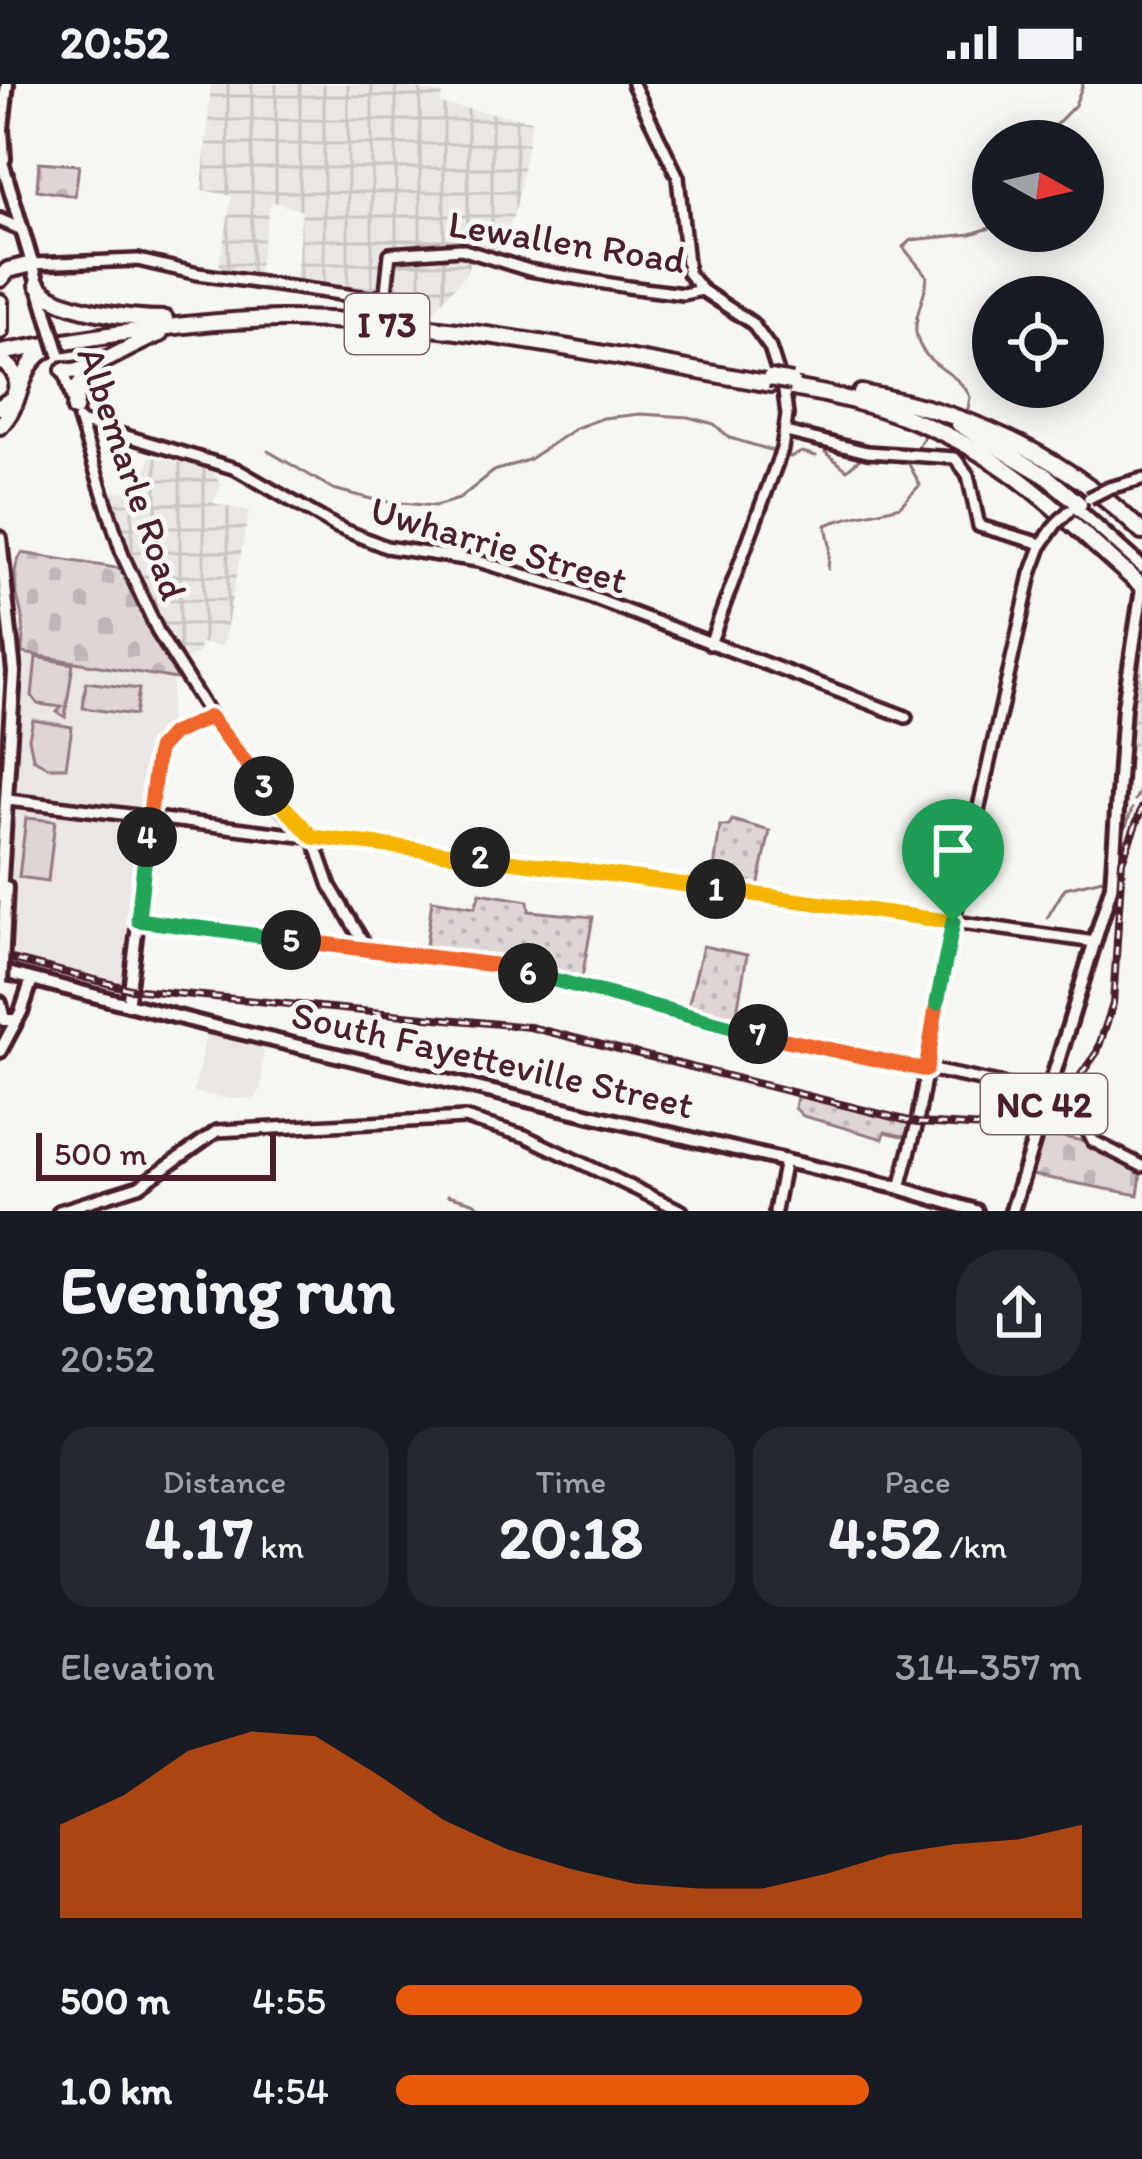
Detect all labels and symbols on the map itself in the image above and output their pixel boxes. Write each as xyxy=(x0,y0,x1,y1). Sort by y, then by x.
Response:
north arrow xyxy=(972,120,1104,252)
street label: Lewallen Road xyxy=(445,200,689,283)
road number: I 73 xyxy=(345,294,429,354)
street label: Albemarle Road xyxy=(67,340,198,606)
street label: Uwharrie Street xyxy=(365,485,633,604)
pin: 3 xyxy=(234,756,294,816)
pin xyxy=(902,799,1004,922)
pin: 4 xyxy=(117,807,177,867)
pin: 2 xyxy=(450,827,510,887)
pin: 1 xyxy=(686,859,746,919)
pin: 5 xyxy=(261,910,321,970)
pin: 6 xyxy=(498,943,558,1003)
street label: South Fayetteville Street xyxy=(287,990,698,1129)
pin: 7 xyxy=(728,1004,788,1064)
road number: NC 42 xyxy=(981,1074,1107,1134)
scale bar xyxy=(36,1127,276,1180)

